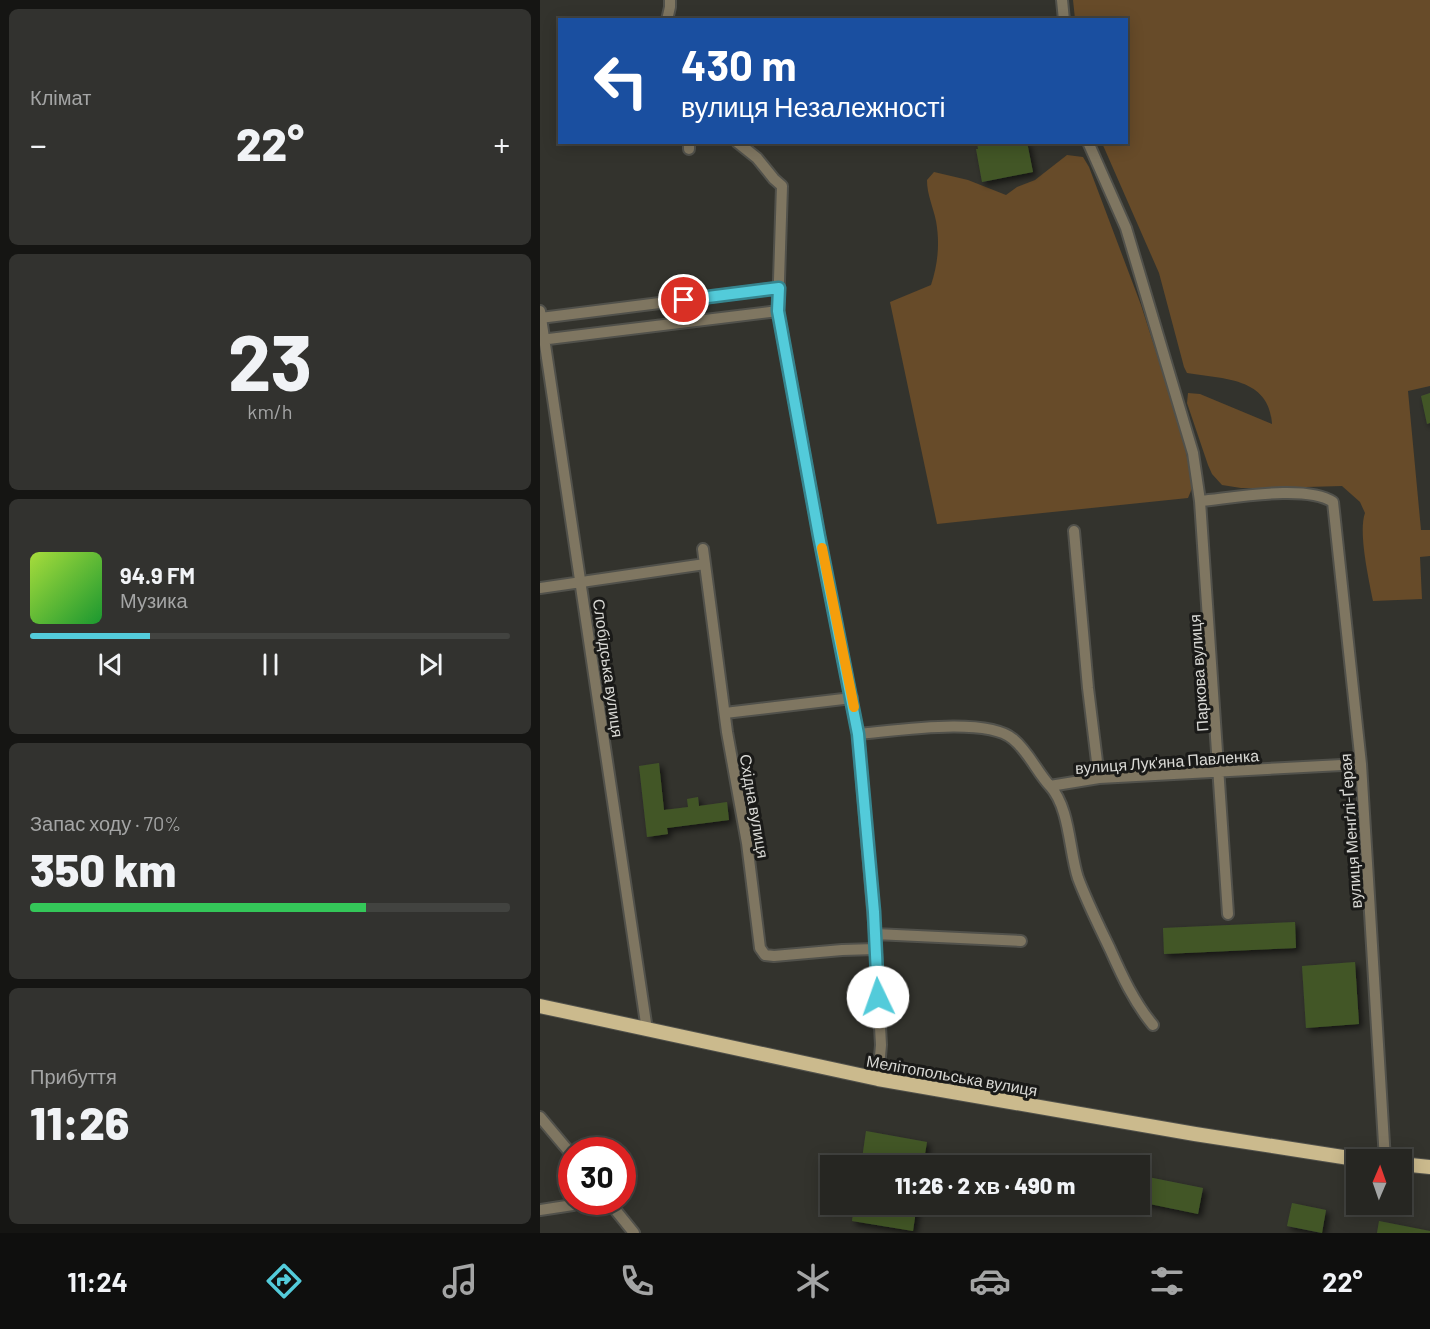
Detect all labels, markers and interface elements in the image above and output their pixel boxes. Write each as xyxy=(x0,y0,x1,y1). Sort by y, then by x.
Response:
text: 430 m xyxy=(681,39,797,89)
icon: left xyxy=(582,42,660,120)
text: Клімат xyxy=(30,85,91,109)
text: вулиця Незалежності xyxy=(681,90,946,122)
text: 22° xyxy=(236,116,304,170)
text: − xyxy=(30,124,47,164)
text: + xyxy=(493,124,510,164)
pin xyxy=(658,274,709,325)
icon: arrive xyxy=(667,283,700,316)
text: 23 xyxy=(228,313,312,407)
text: km/h xyxy=(247,399,293,423)
text: 94.9 FM xyxy=(120,562,195,588)
text: Музика xyxy=(120,588,188,612)
street label: Слобідська вулиця xyxy=(590,597,628,739)
street label: Паркова вулиця xyxy=(1184,614,1212,732)
icon: previous xyxy=(94,648,127,681)
icon: pause xyxy=(254,648,287,681)
icon: next xyxy=(414,648,447,681)
street label: вулиця Лук'яна Павленка xyxy=(1074,745,1260,777)
street label: Східна вулиця xyxy=(737,753,773,859)
street label: вулиця Менґлі-Ґерая xyxy=(1335,753,1365,909)
text: Запас ходу · 70% xyxy=(30,811,181,835)
text: 350 km xyxy=(30,842,176,896)
position arrow xyxy=(846,965,910,1029)
street label: Мелітопольська вулиця xyxy=(865,1051,1039,1099)
text: Прибуття xyxy=(30,1064,117,1088)
text: 11:26 xyxy=(30,1095,129,1149)
speed limit sign: 30 xyxy=(558,1137,636,1215)
north arrow xyxy=(1346,1149,1412,1215)
map controls xyxy=(1346,1149,1412,1215)
text: 11:26 · 2 хв · 490 m xyxy=(895,1172,1075,1198)
icon: directions xyxy=(263,1260,305,1302)
icon: music xyxy=(439,1260,481,1302)
icon: phone xyxy=(616,1260,658,1302)
icon: climate xyxy=(792,1260,834,1302)
icon: car xyxy=(969,1260,1011,1302)
icon: filters xyxy=(1146,1260,1188,1302)
text: 11:24 xyxy=(67,1265,128,1297)
text: 22° xyxy=(1322,1265,1363,1297)

